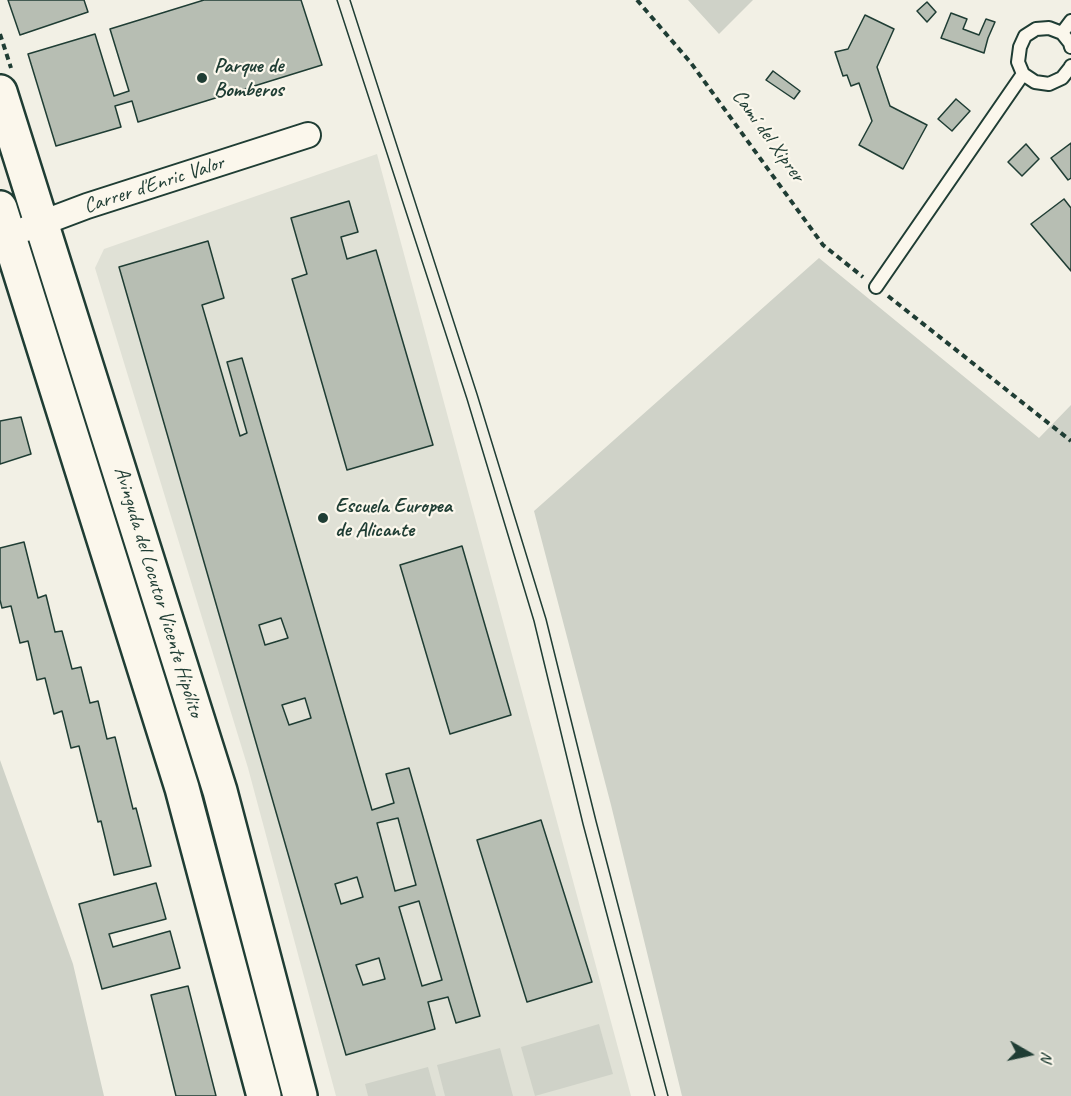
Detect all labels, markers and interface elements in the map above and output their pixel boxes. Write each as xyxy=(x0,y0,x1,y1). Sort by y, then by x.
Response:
place label: Parque de Bomberos xyxy=(214,53,283,103)
marker: Parque de Bomberos xyxy=(195,71,209,85)
street label: Camí del Xiprer xyxy=(726,85,810,187)
street label: Carrer d'Enric Valor xyxy=(81,150,227,220)
street label: Avinguda del Locutor Vicente Hipólito xyxy=(108,464,208,720)
place label: Escuela Europea de Alicante xyxy=(335,493,452,543)
marker: Escuela Europea de Alicante xyxy=(316,511,330,525)
north arrow xyxy=(999,1024,1059,1084)
text: N xyxy=(1036,1050,1057,1063)

